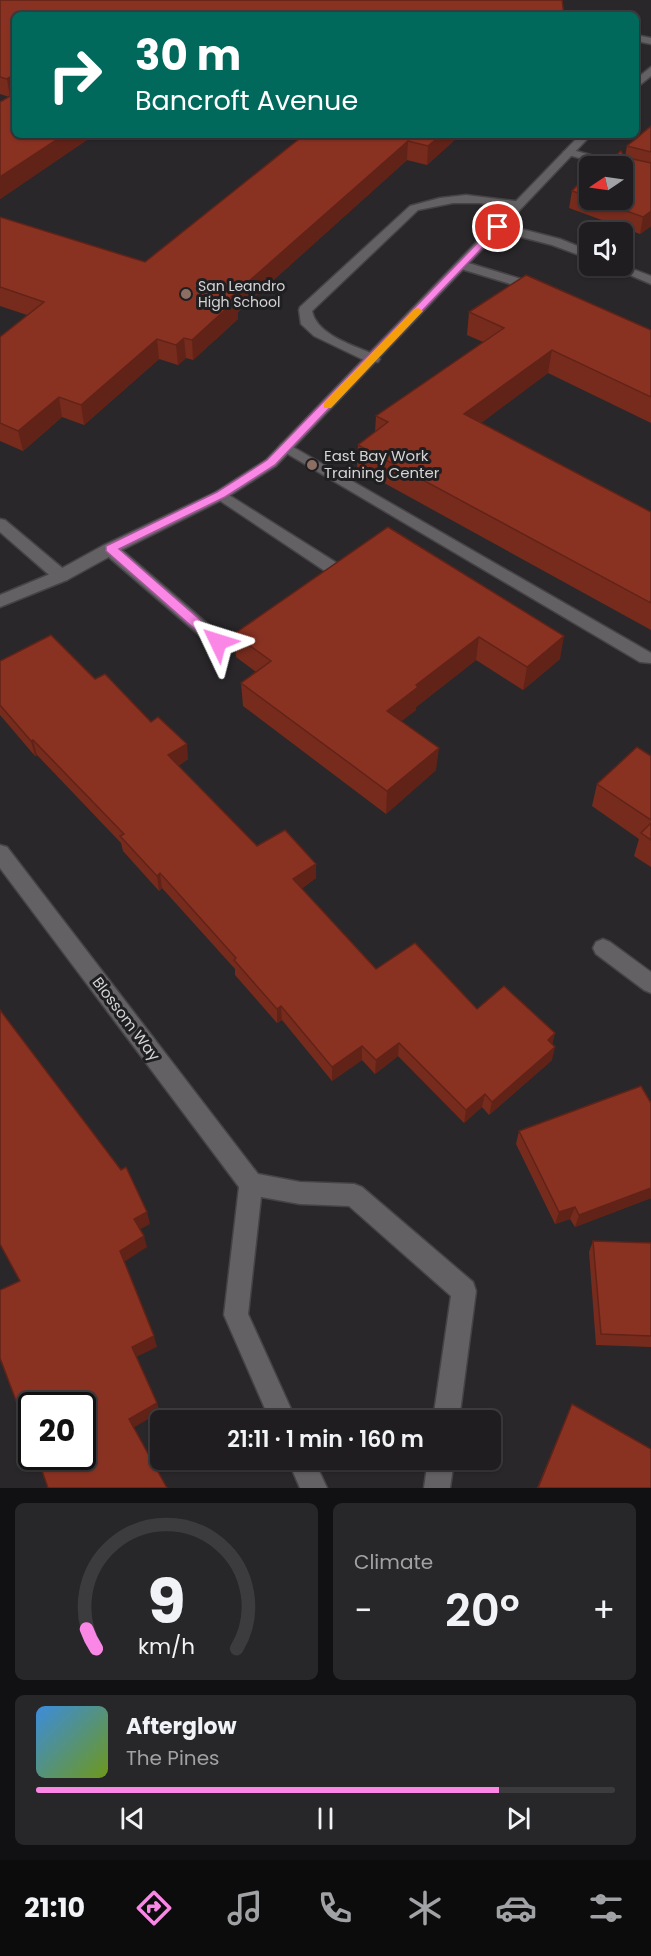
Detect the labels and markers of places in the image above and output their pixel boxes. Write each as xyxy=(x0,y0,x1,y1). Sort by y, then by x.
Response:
pin xyxy=(472,201,523,252)
place label: San Leandro High School xyxy=(198,276,285,312)
marker: San Leandro High School xyxy=(179,287,193,301)
place label: East Bay Work Training Center xyxy=(324,445,440,483)
marker: East Bay Work Training Center xyxy=(305,458,319,472)

